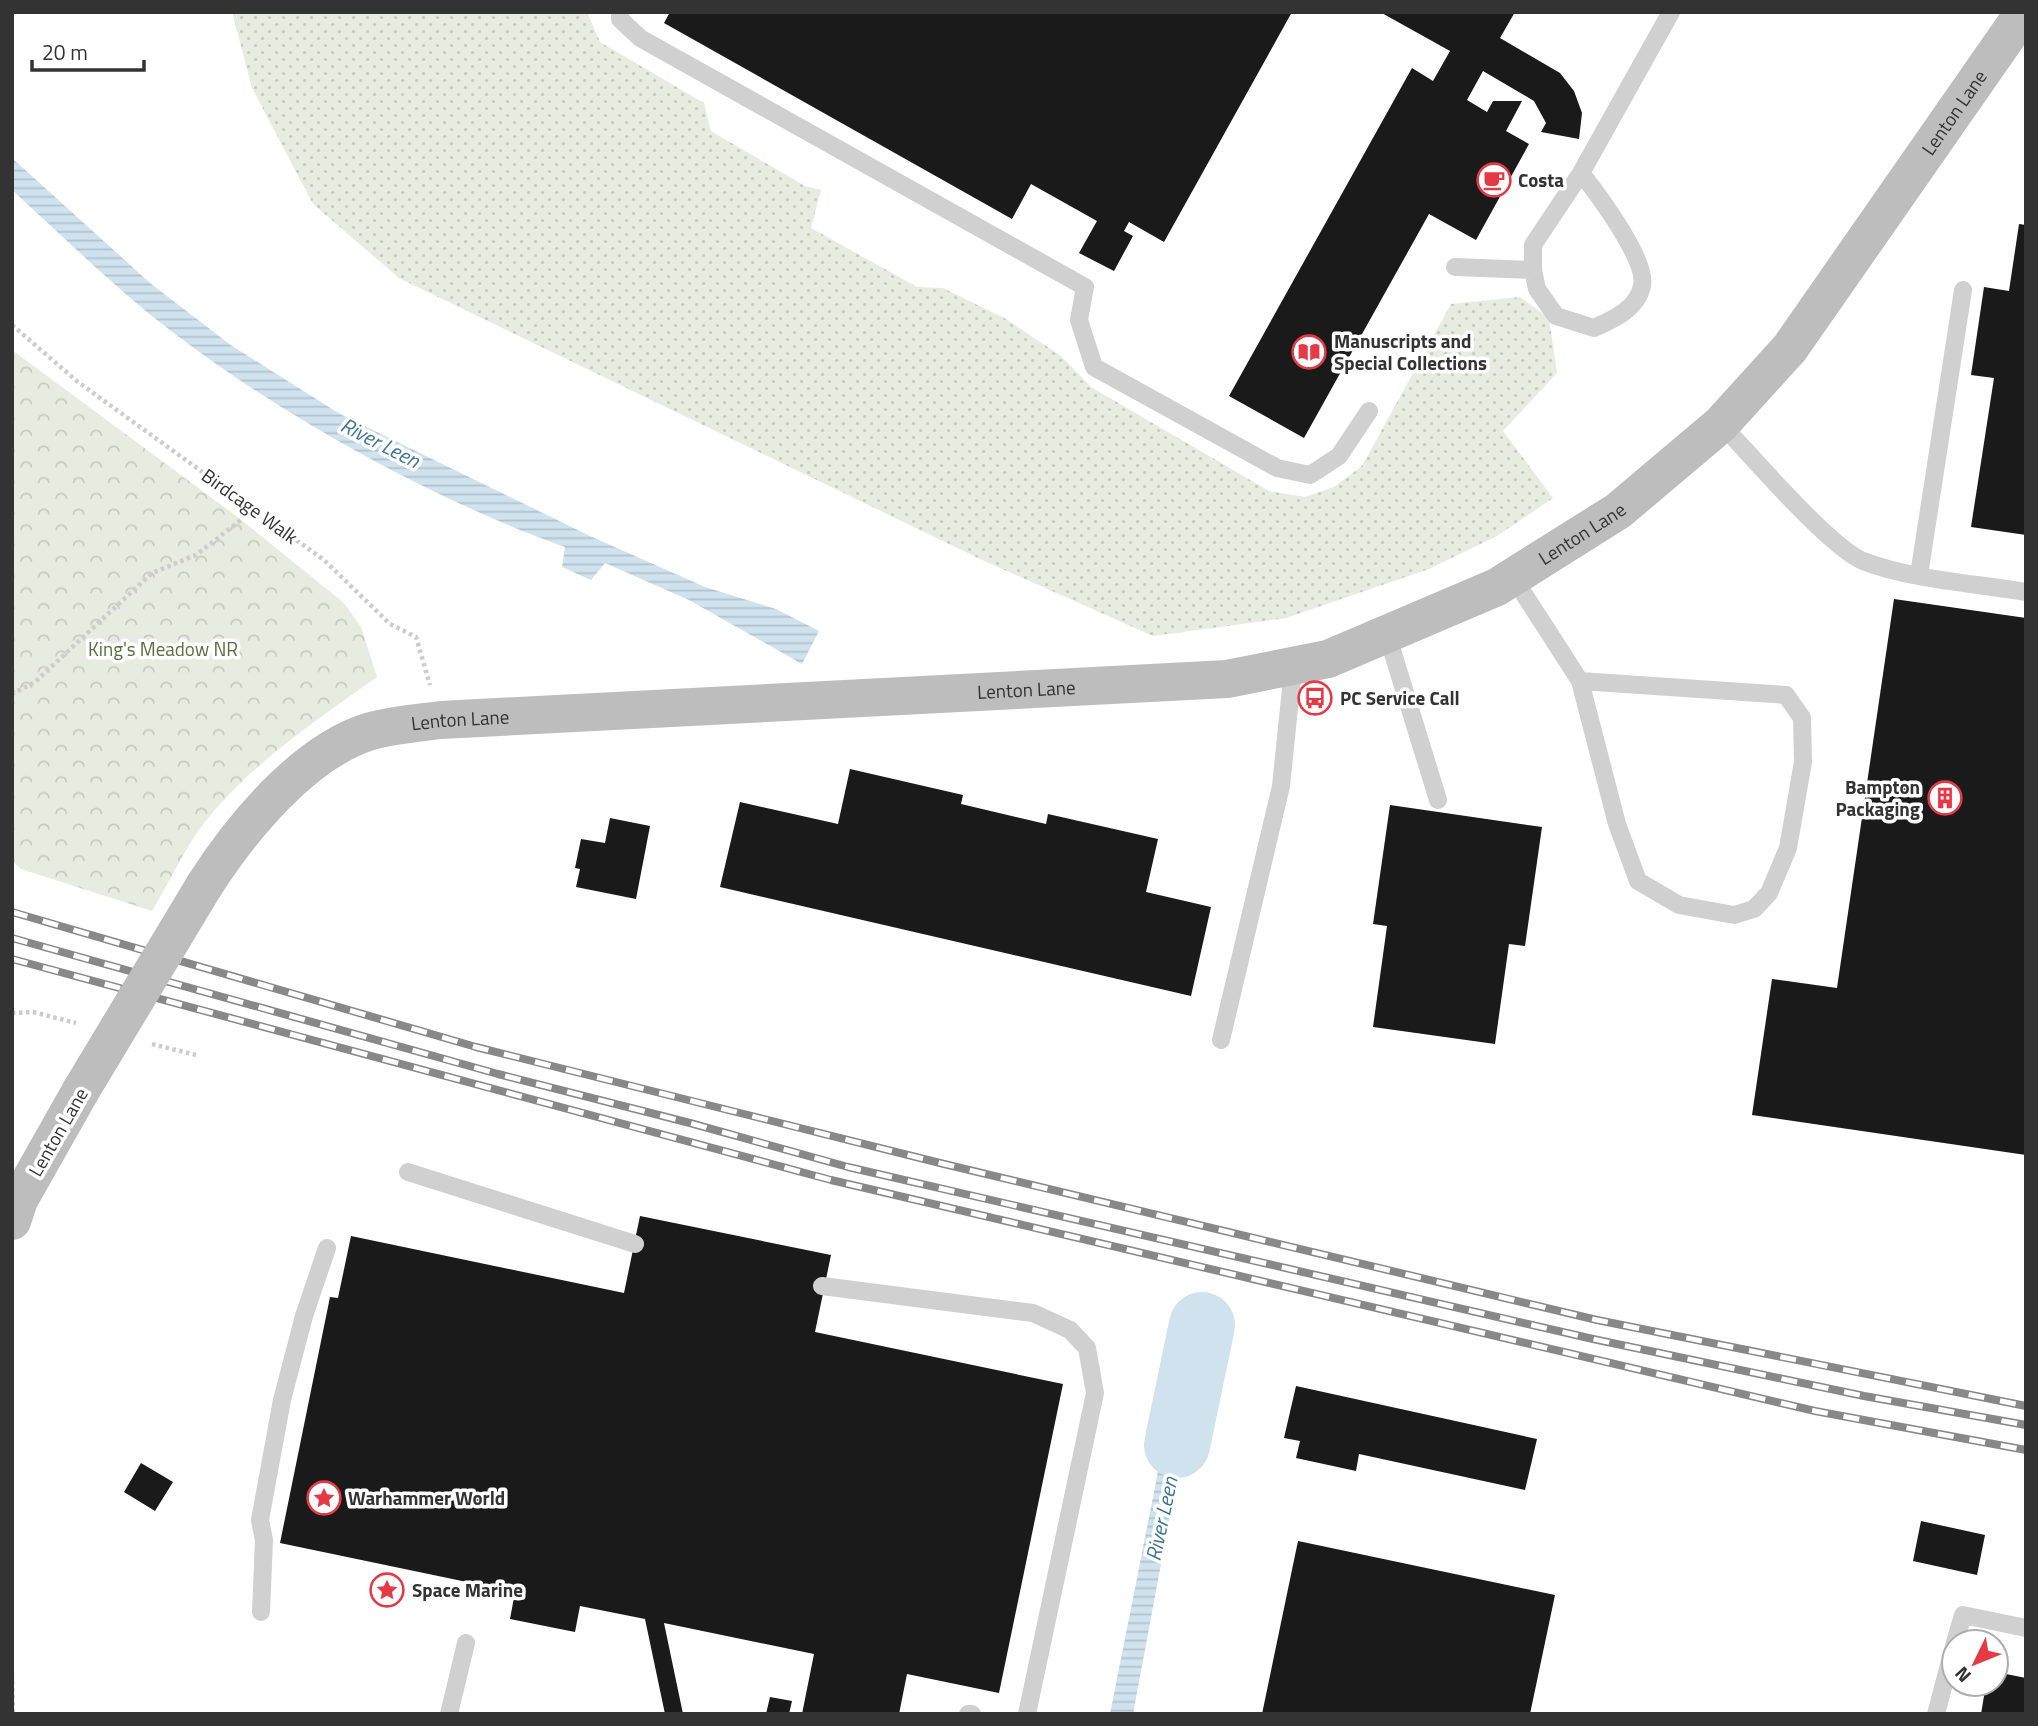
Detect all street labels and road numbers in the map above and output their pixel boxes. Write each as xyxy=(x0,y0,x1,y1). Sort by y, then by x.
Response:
street label: Lenton Lane xyxy=(1914,64,1994,161)
street label: Birdcage Walk xyxy=(196,461,305,551)
street label: Lenton Lane xyxy=(1532,495,1632,572)
street label: Lenton Lane xyxy=(976,672,1076,706)
street label: Lenton Lane xyxy=(409,701,510,738)
street label: Lenton Lane xyxy=(20,1082,95,1182)

